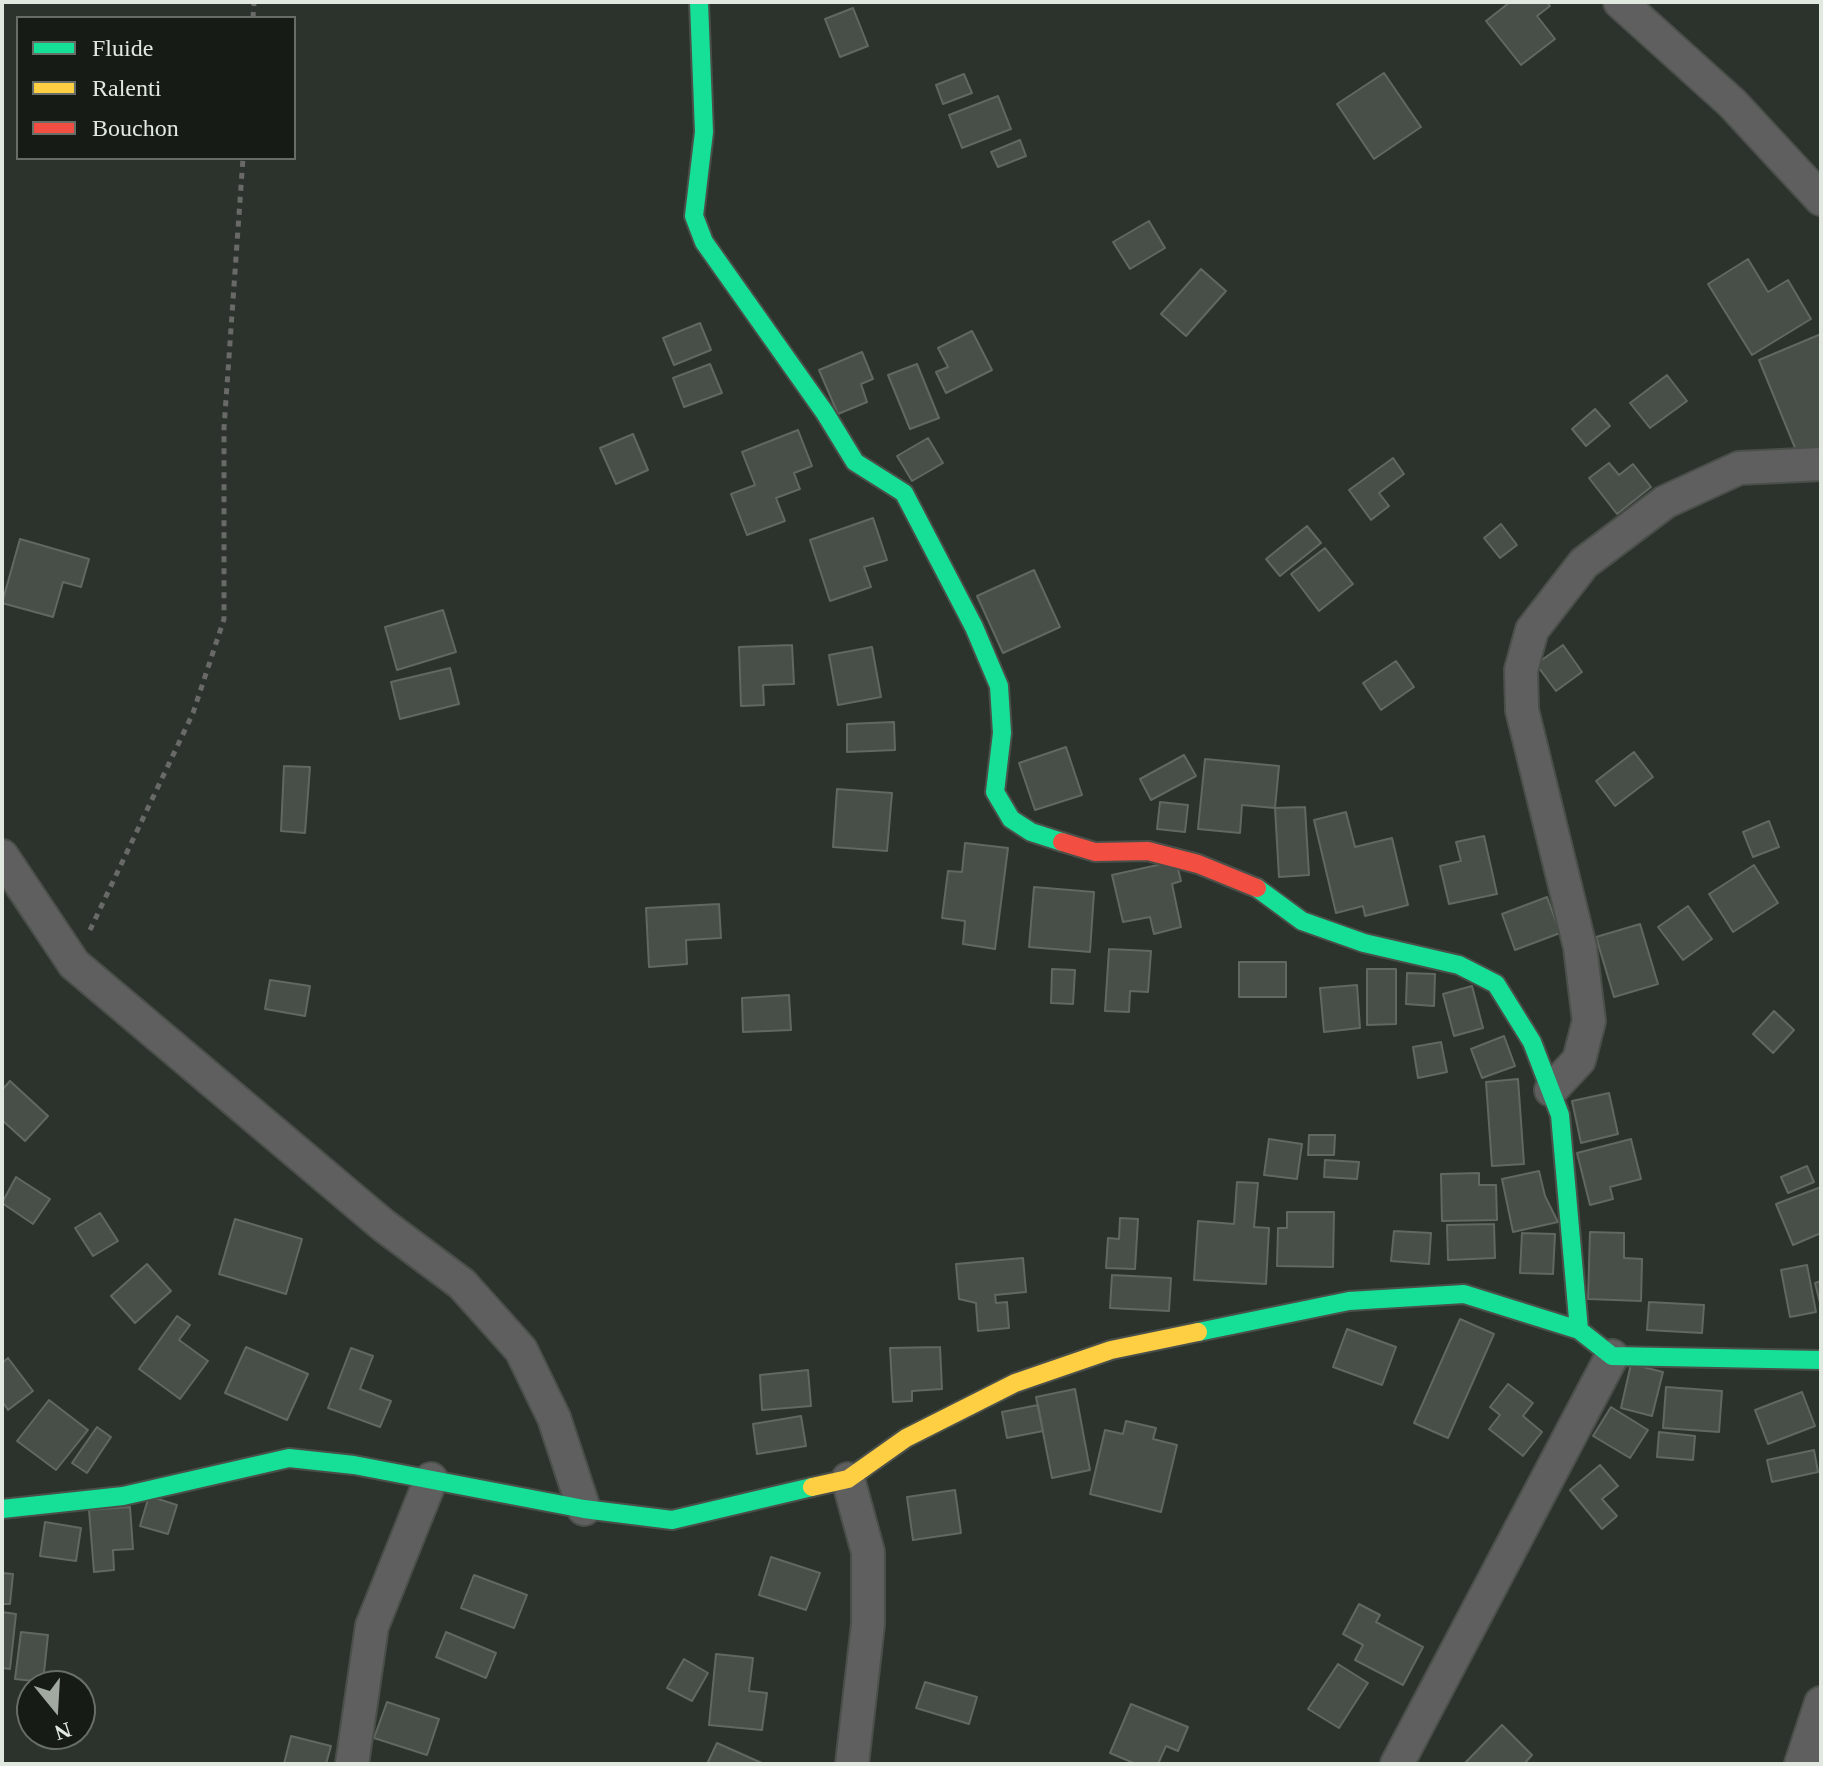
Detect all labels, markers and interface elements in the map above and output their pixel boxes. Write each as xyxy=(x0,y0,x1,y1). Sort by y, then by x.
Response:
legend xyxy=(16,16,296,160)
text: Fluide xyxy=(92,35,153,61)
text: Ralenti xyxy=(92,75,161,101)
text: Bouchon xyxy=(92,115,179,141)
north arrow xyxy=(16,1670,96,1750)
text: N xyxy=(52,1717,74,1746)

